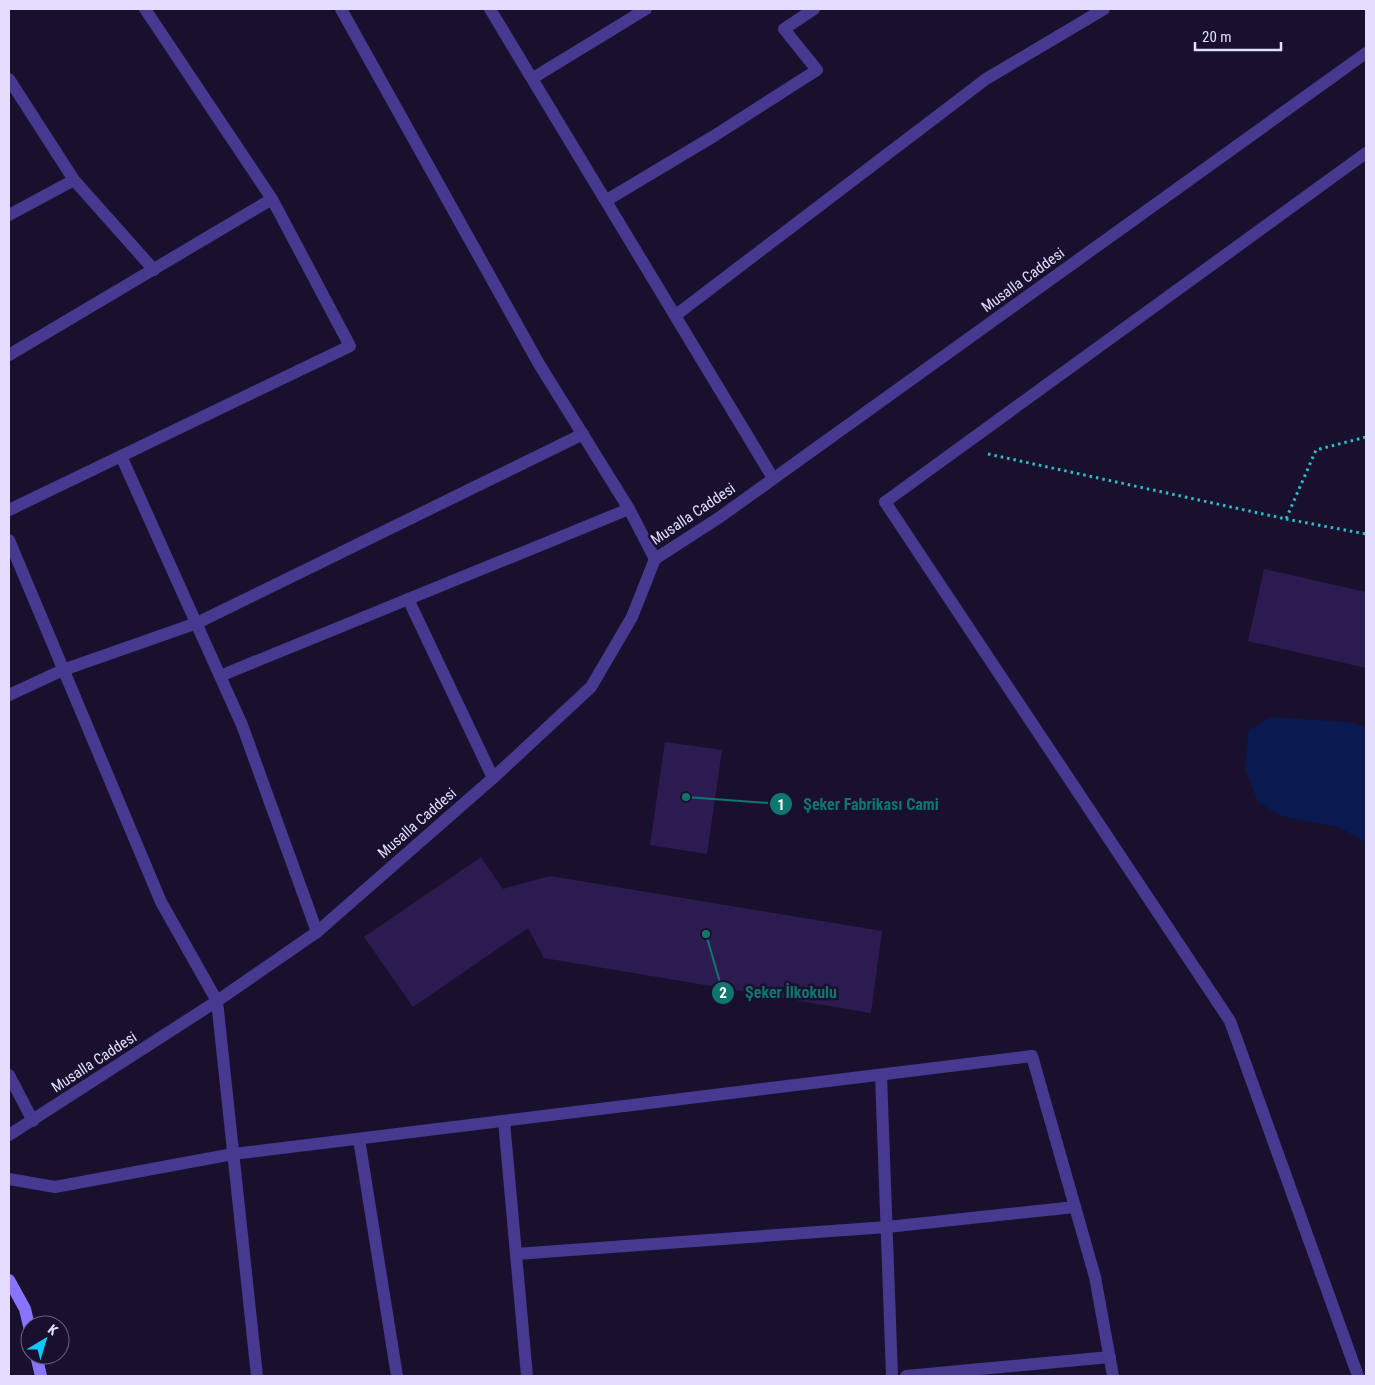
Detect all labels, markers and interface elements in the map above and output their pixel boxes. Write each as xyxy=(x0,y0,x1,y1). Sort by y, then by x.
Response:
scale bar xyxy=(1195,20,1281,52)
text: 20 m xyxy=(1202,28,1232,46)
street label: Musalla Caddesi xyxy=(978,244,1068,316)
street label: Musalla Caddesi xyxy=(647,479,739,549)
street label: Musalla Caddesi xyxy=(374,784,460,862)
callout: Şeker Fabrikası Cami xyxy=(768,789,949,820)
text: Şeker Fabrikası Cami xyxy=(803,795,939,814)
text: 1 xyxy=(777,796,785,814)
callout: Şeker İlkokulu xyxy=(710,977,847,1008)
text: Şeker İlkokulu xyxy=(745,983,837,1002)
text: 2 xyxy=(719,984,727,1002)
street label: Musalla Caddesi xyxy=(48,1028,140,1096)
north arrow xyxy=(20,1315,70,1365)
text: K xyxy=(45,1321,61,1339)

